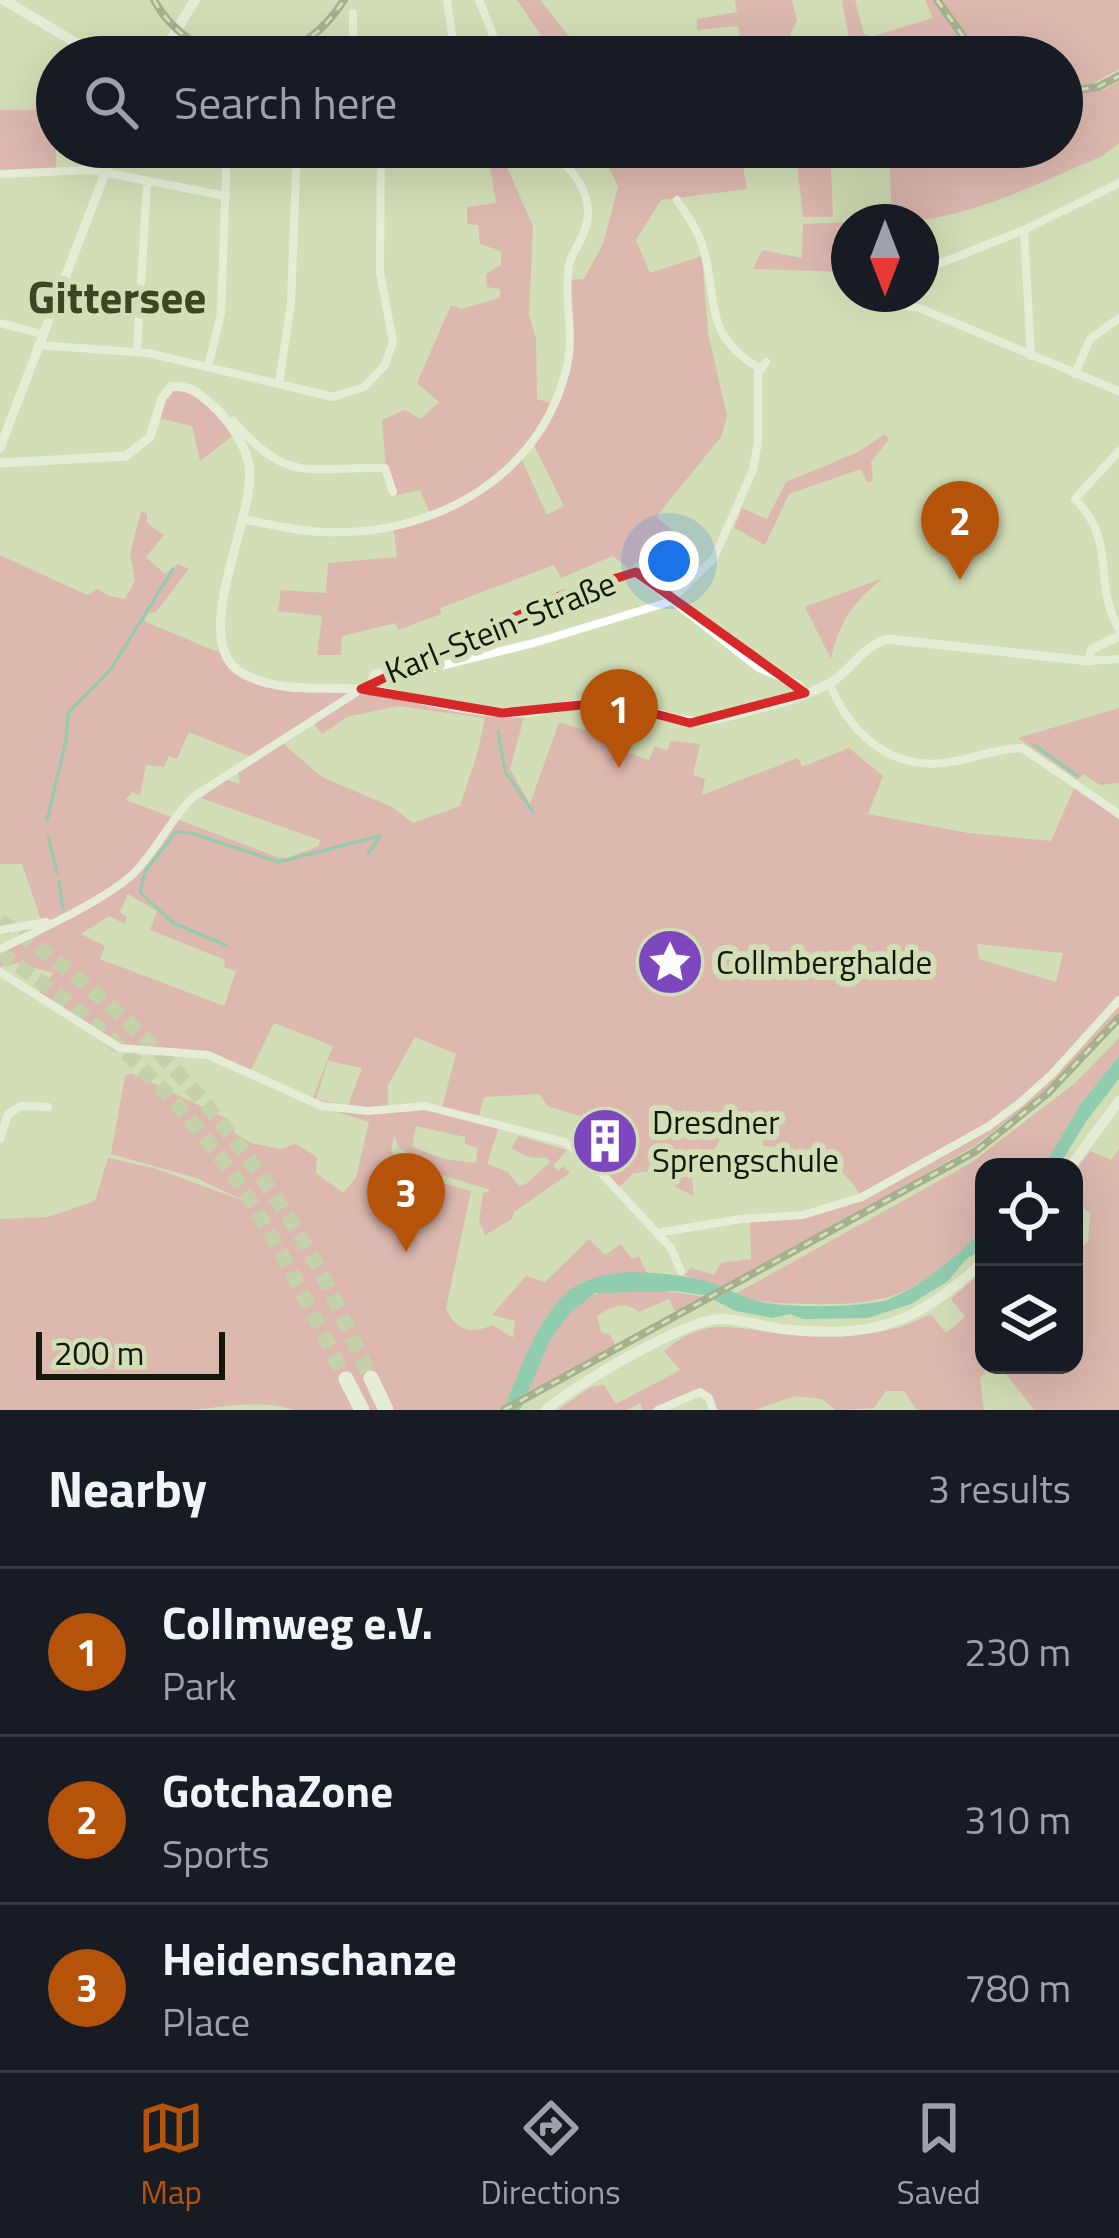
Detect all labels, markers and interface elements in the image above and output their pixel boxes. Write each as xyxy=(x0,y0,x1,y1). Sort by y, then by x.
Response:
search box xyxy=(36,36,1083,168)
text: Search here xyxy=(174,68,397,136)
icon: search xyxy=(78,69,144,135)
north arrow xyxy=(831,204,939,312)
district label: Gittersee xyxy=(28,262,206,330)
pin: 2 xyxy=(921,481,999,580)
your location xyxy=(639,531,699,591)
street label: Karl-Stein-Straße xyxy=(377,558,623,696)
pin: 1 xyxy=(580,669,658,768)
place icon: Collmberghalde xyxy=(635,927,705,997)
place label: Collmberghalde xyxy=(716,937,932,987)
place label: Dresdner Sprengschule xyxy=(652,1097,839,1185)
building icon: Dresdner Sprengschule xyxy=(570,1106,640,1176)
pin: 3 xyxy=(367,1153,445,1252)
map controls xyxy=(975,1158,1083,1374)
button: locate xyxy=(975,1158,1083,1266)
button: layers xyxy=(975,1266,1083,1374)
scale bar xyxy=(36,1326,225,1379)
text: 200 m xyxy=(54,1328,144,1378)
text: Nearby xyxy=(48,1449,207,1527)
text: 3 results xyxy=(928,1459,1071,1518)
text: Collmweg e.V. xyxy=(162,1588,433,1656)
text: 1 xyxy=(76,1622,98,1681)
text: 230 m xyxy=(964,1622,1071,1681)
text: Park xyxy=(162,1656,237,1715)
text: GotchaZone xyxy=(162,1756,393,1824)
text: 2 xyxy=(76,1790,98,1849)
text: 310 m xyxy=(964,1790,1071,1849)
text: Sports xyxy=(162,1824,270,1883)
text: Heidenschanze xyxy=(162,1924,457,1992)
text: 3 xyxy=(76,1958,98,2017)
text: 780 m xyxy=(964,1958,1071,2017)
text: Place xyxy=(162,1992,250,2051)
tab: Map xyxy=(138,2095,204,2217)
tab: Directions xyxy=(481,2095,620,2217)
tab: Saved xyxy=(897,2095,981,2217)

